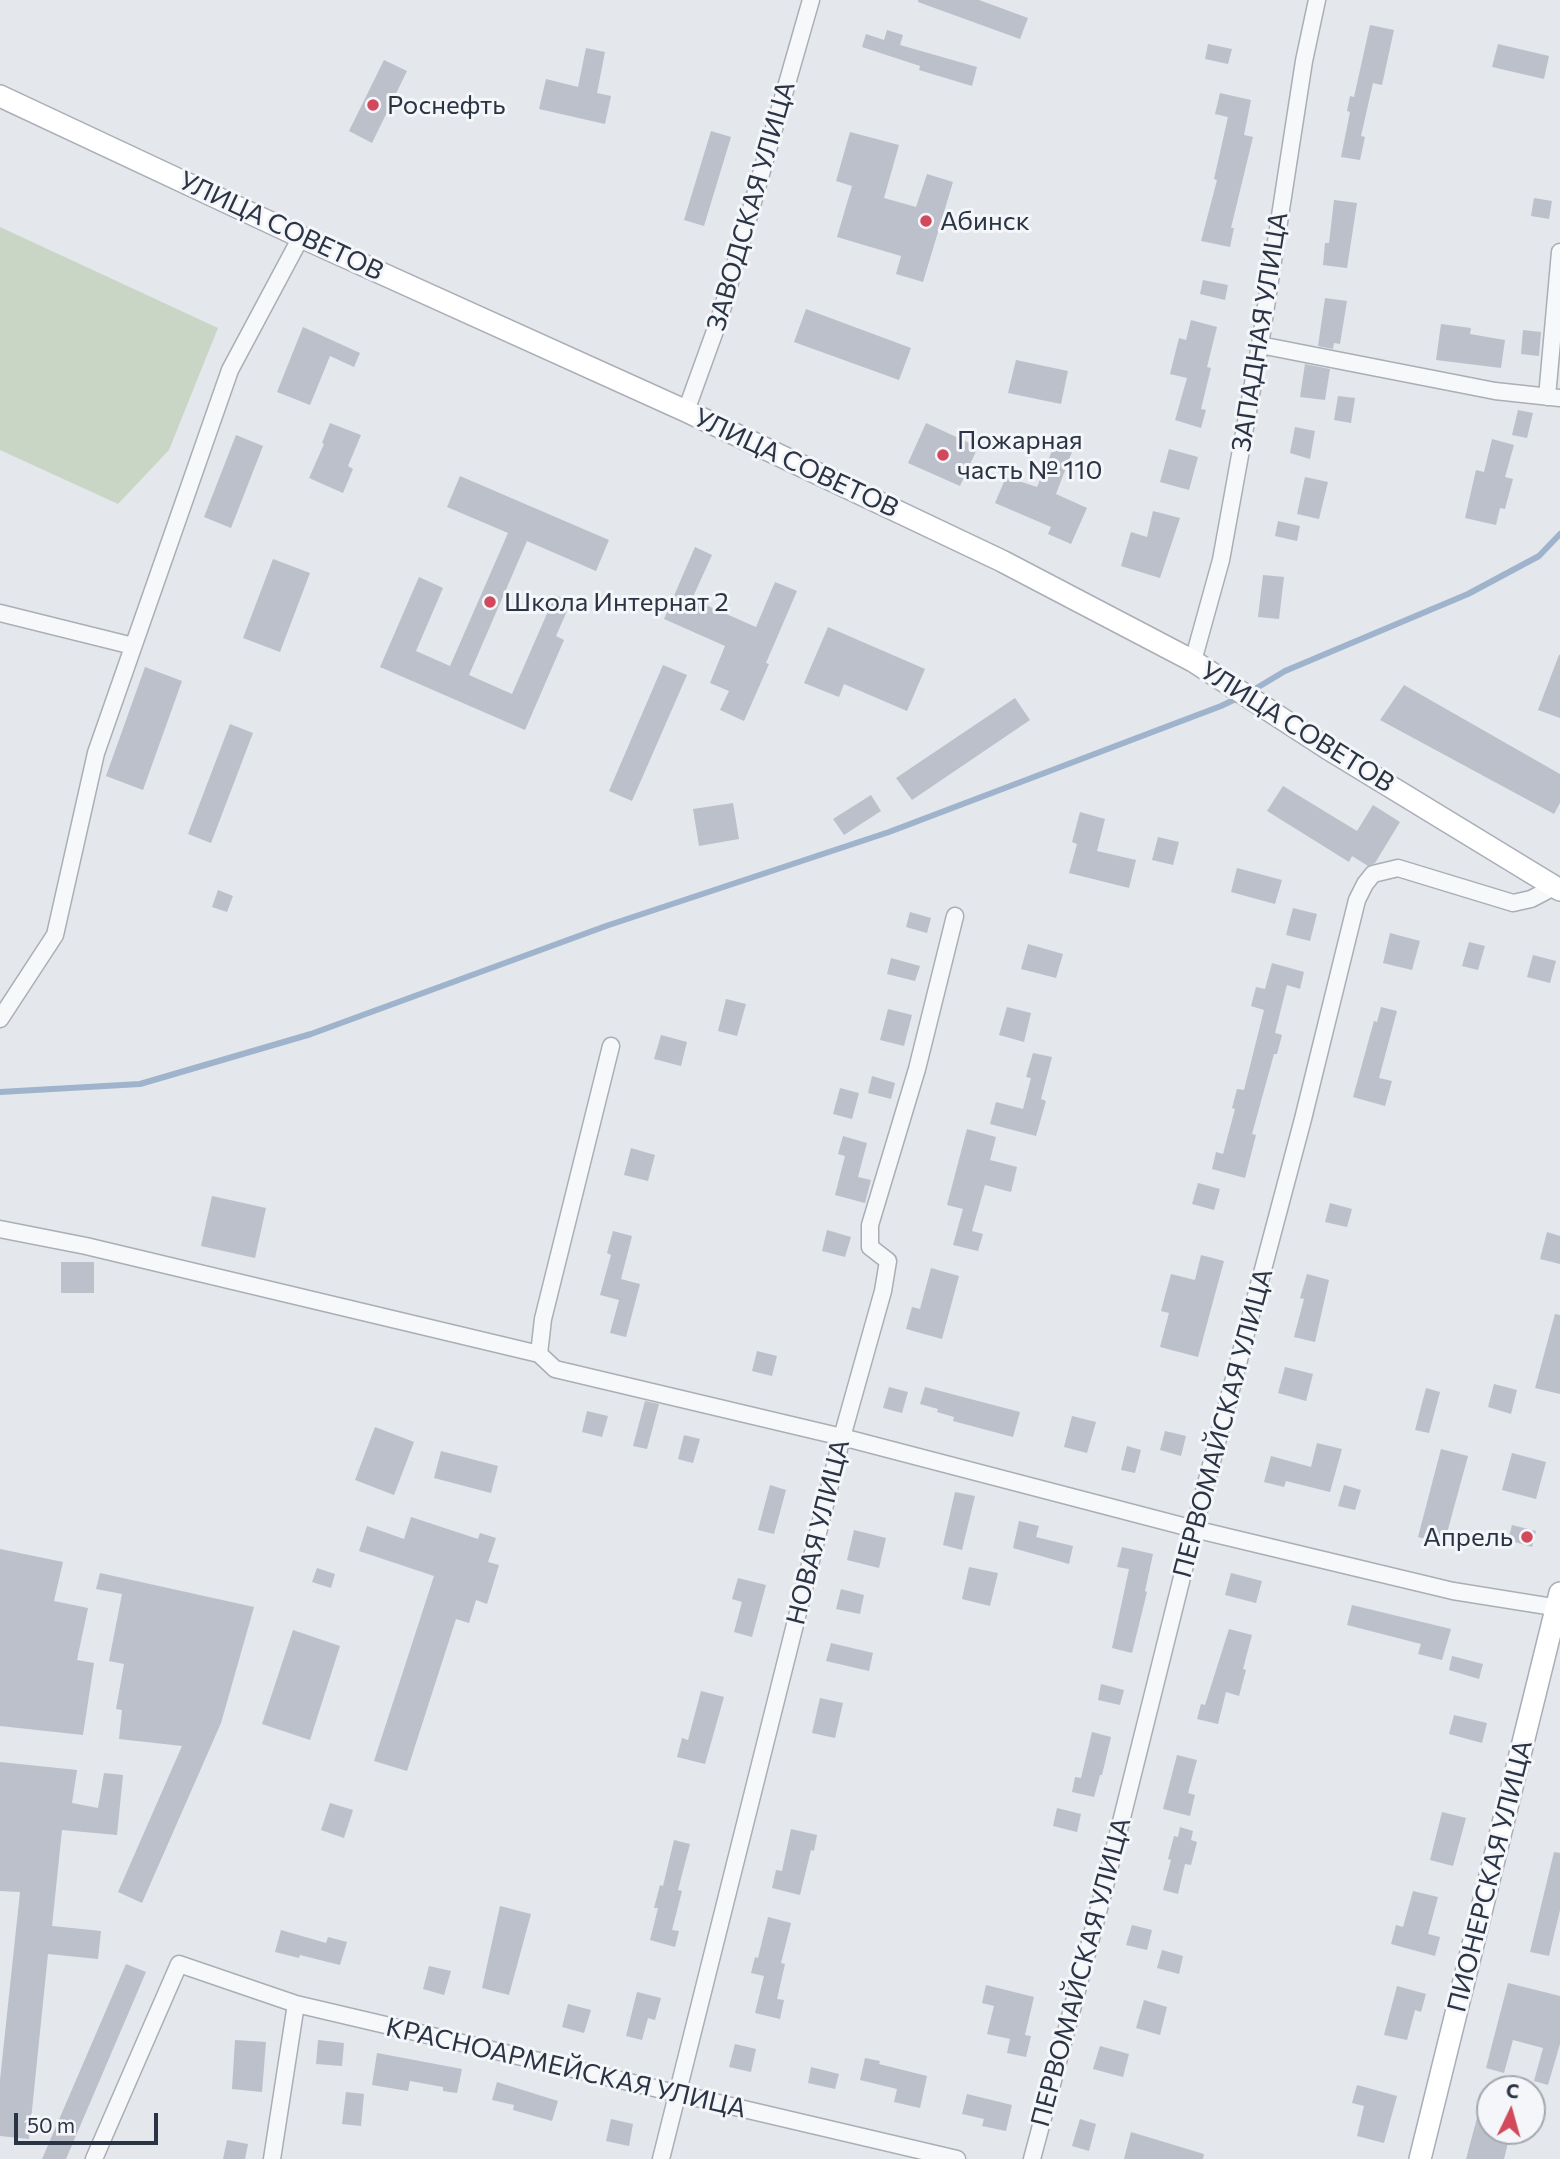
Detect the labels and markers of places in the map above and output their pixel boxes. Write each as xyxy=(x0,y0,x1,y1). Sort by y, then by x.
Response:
place label: Роснефть xyxy=(387,89,506,121)
marker: Роснефть xyxy=(365,97,381,113)
place label: Абинск xyxy=(940,205,1030,237)
marker: Абинск xyxy=(918,213,934,229)
place label: Пожарная часть № 110 xyxy=(957,424,1102,486)
marker: Пожарная часть № 110 xyxy=(935,447,951,463)
place label: Школа Интернат 2 xyxy=(504,586,729,618)
marker: Школа Интернат 2 xyxy=(482,594,498,610)
place label: Апрель xyxy=(1423,1521,1513,1553)
marker: Апрель xyxy=(1519,1529,1535,1545)

